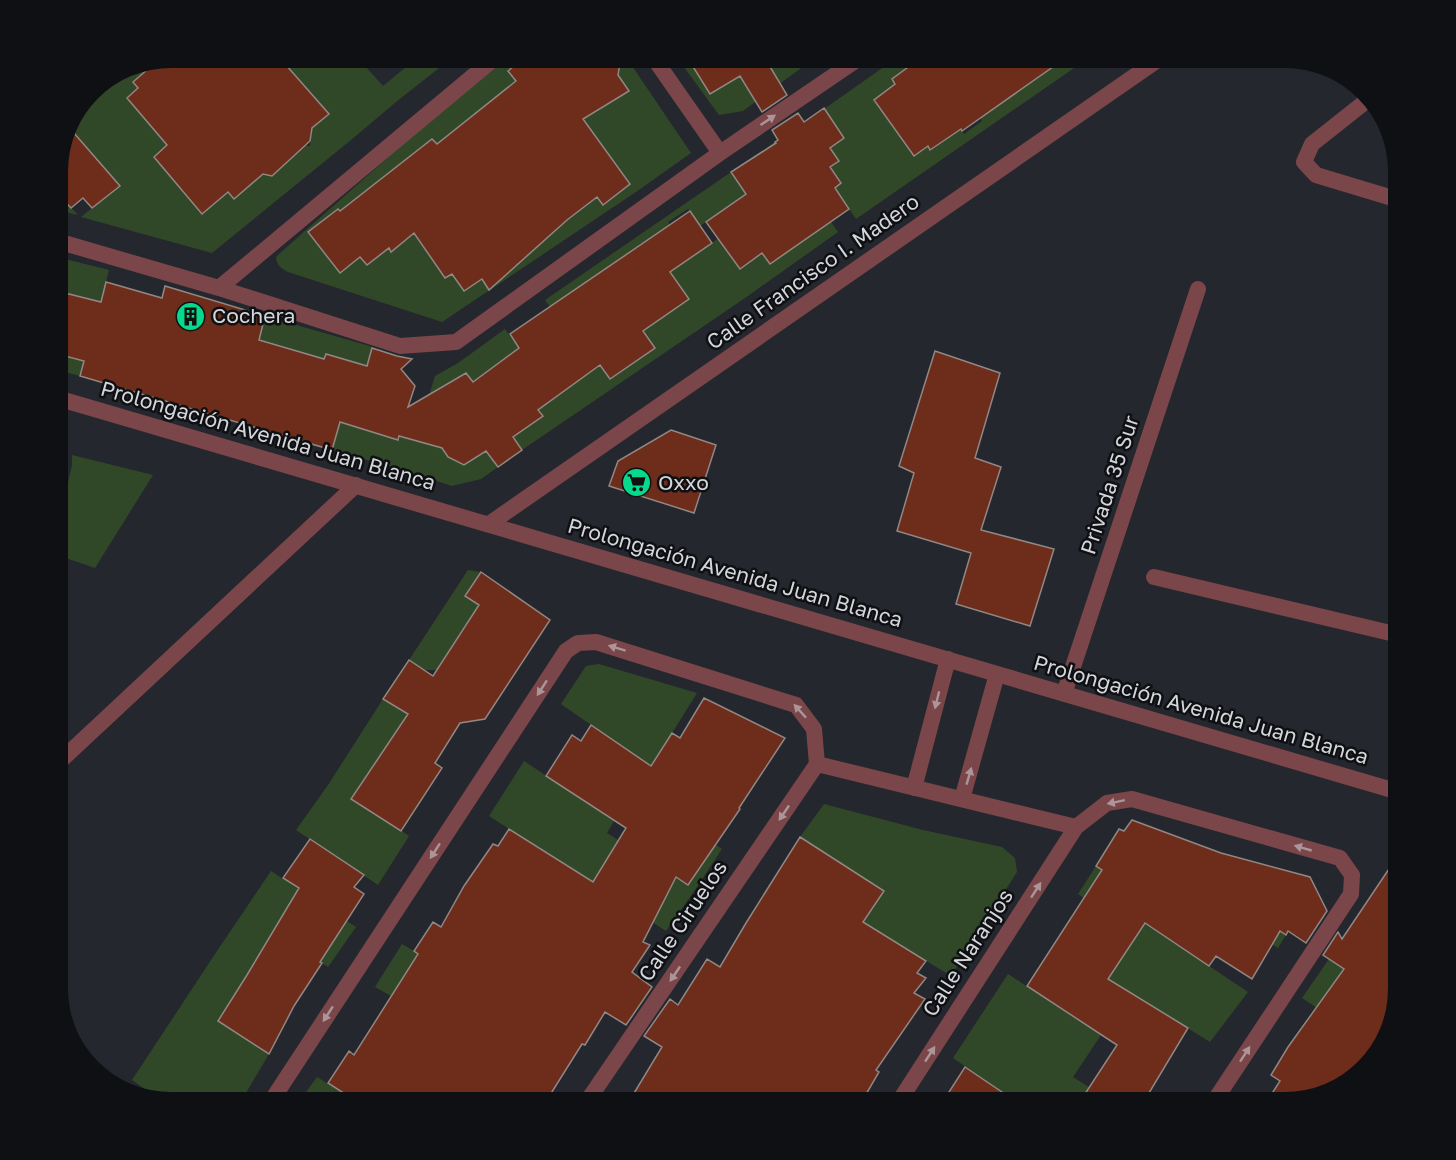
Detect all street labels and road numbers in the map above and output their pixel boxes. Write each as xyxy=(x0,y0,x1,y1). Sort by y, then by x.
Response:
street label: Calle Francisco I. Madero xyxy=(701,188,924,354)
street label: Prolongación Avenida Juan Blanca xyxy=(98,375,439,495)
street label: Privada 35 Sur xyxy=(1074,412,1144,557)
street label: Prolongación Avenida Juan Blanca xyxy=(565,512,906,632)
street label: Prolongación Avenida Juan Blanca xyxy=(1031,649,1372,769)
street label: Calle Ciruelos xyxy=(632,855,732,986)
street label: Calle Naranjos xyxy=(916,884,1018,1021)

